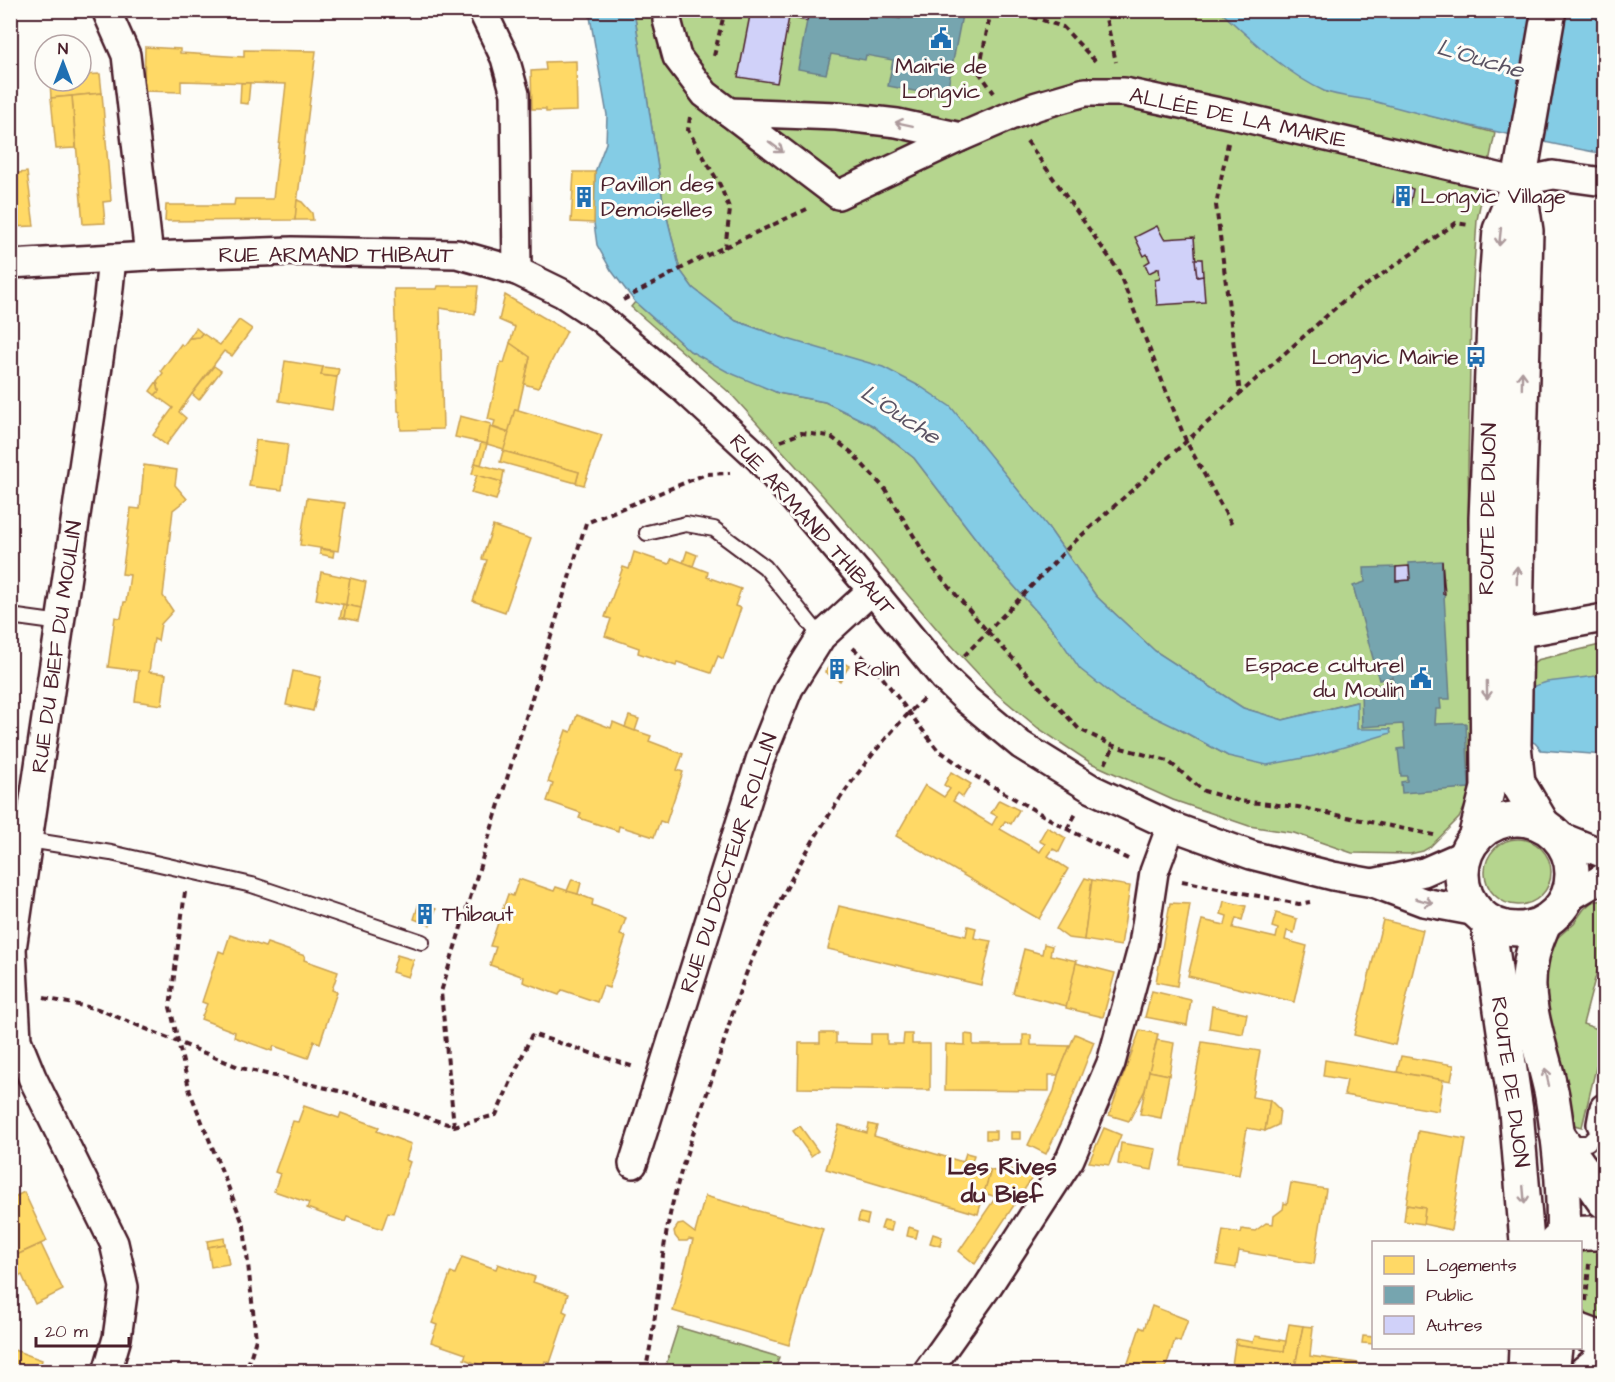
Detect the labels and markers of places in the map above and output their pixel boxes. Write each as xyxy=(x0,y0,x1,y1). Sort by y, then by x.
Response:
public building icon: Mairie de Longvic xyxy=(929,26,953,50)
place label: Mairie de Longvic xyxy=(895,51,987,108)
place label: Pavillon des Demoiselles xyxy=(601,169,714,225)
place label: Longvic Village xyxy=(1420,181,1566,213)
building icon: Longvic Village xyxy=(1391,184,1415,208)
building icon: Pavillon des Demoiselles xyxy=(572,185,596,209)
place label: Longvic Mairie xyxy=(1311,342,1459,374)
bus stop icon: Longvic Mairie xyxy=(1464,345,1488,369)
place label: Espace culturel du Moulin xyxy=(1246,650,1404,706)
place label: Rolin xyxy=(854,654,900,685)
building icon: Rolin xyxy=(825,657,849,681)
public building icon: Espace culturel du Moulin xyxy=(1409,666,1433,690)
place label: Thibaut xyxy=(442,899,514,930)
building icon: Thibaut xyxy=(413,902,437,926)

